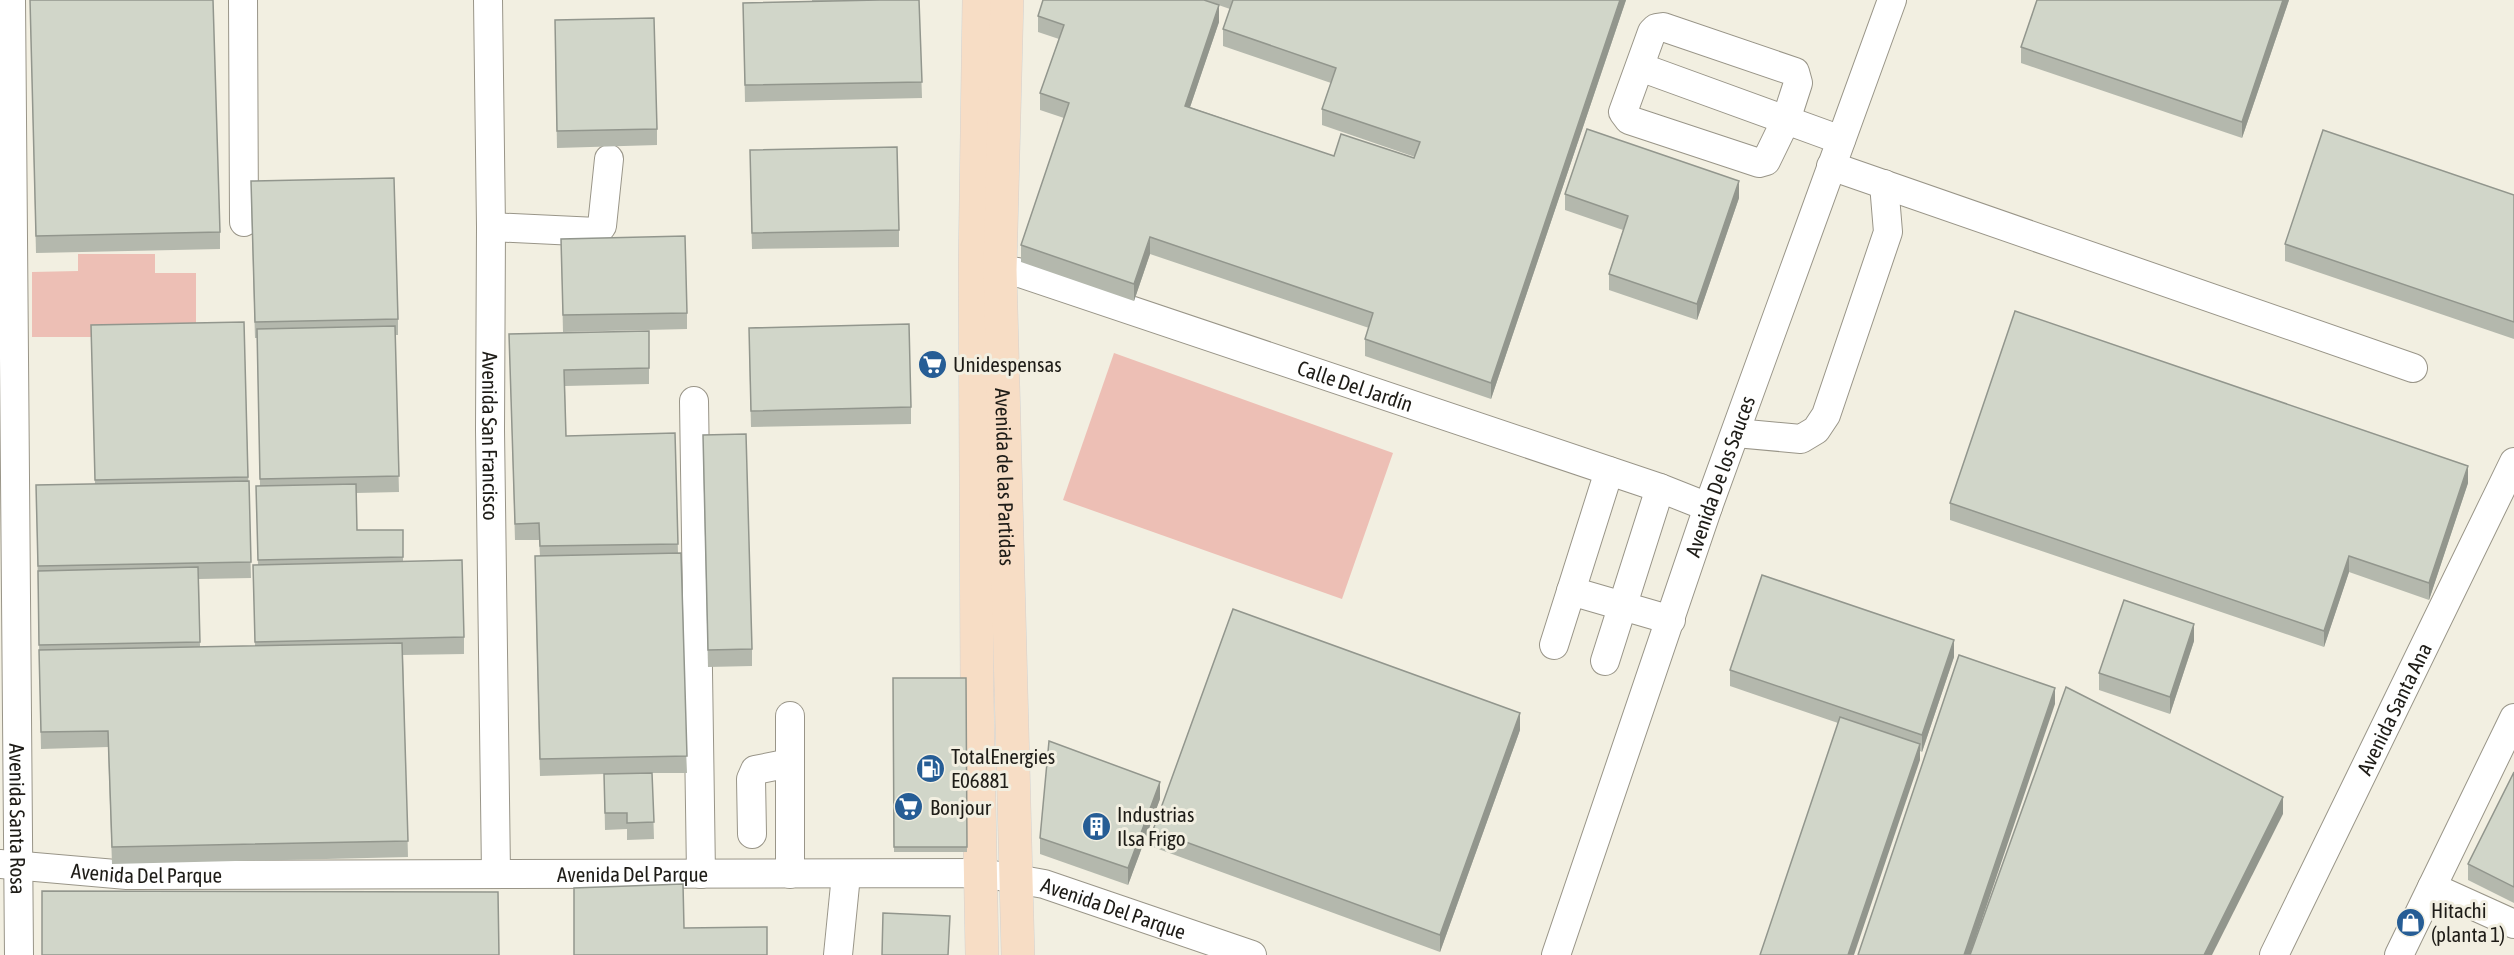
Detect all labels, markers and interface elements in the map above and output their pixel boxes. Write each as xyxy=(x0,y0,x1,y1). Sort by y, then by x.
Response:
supermarket icon: Unidespensas xyxy=(916,348,948,380)
street label: Avenida San Francisco xyxy=(478,351,503,521)
place label: Unidespensas xyxy=(953,352,1062,376)
street label: Calle Del Jardín xyxy=(1295,355,1416,416)
street label: Avenida de las Partidas xyxy=(991,388,1020,566)
street label: Avenida De los Sauces xyxy=(1680,392,1759,560)
street label: Avenida Santa Ana xyxy=(2352,639,2436,778)
street label: Avenida Santa Rosa xyxy=(5,743,30,895)
place label: TotalEnergies E06881 xyxy=(951,744,1055,792)
fuel station icon: TotalEnergies E06881 xyxy=(914,752,946,784)
supermarket icon: Bonjour xyxy=(893,791,925,823)
place label: Bonjour xyxy=(930,795,992,819)
place label: Industrias Ilsa Frigo xyxy=(1117,802,1194,850)
building icon: Industrias Ilsa Frigo xyxy=(1080,810,1112,842)
street label: Avenida Del Parque xyxy=(70,858,222,887)
street label: Avenida Del Parque xyxy=(557,862,708,886)
street label: Avenida Del Parque xyxy=(1038,872,1189,944)
place label: Hitachi (planta 1) xyxy=(2431,898,2505,946)
shop icon: Hitachi (planta 1) xyxy=(2394,906,2426,938)

